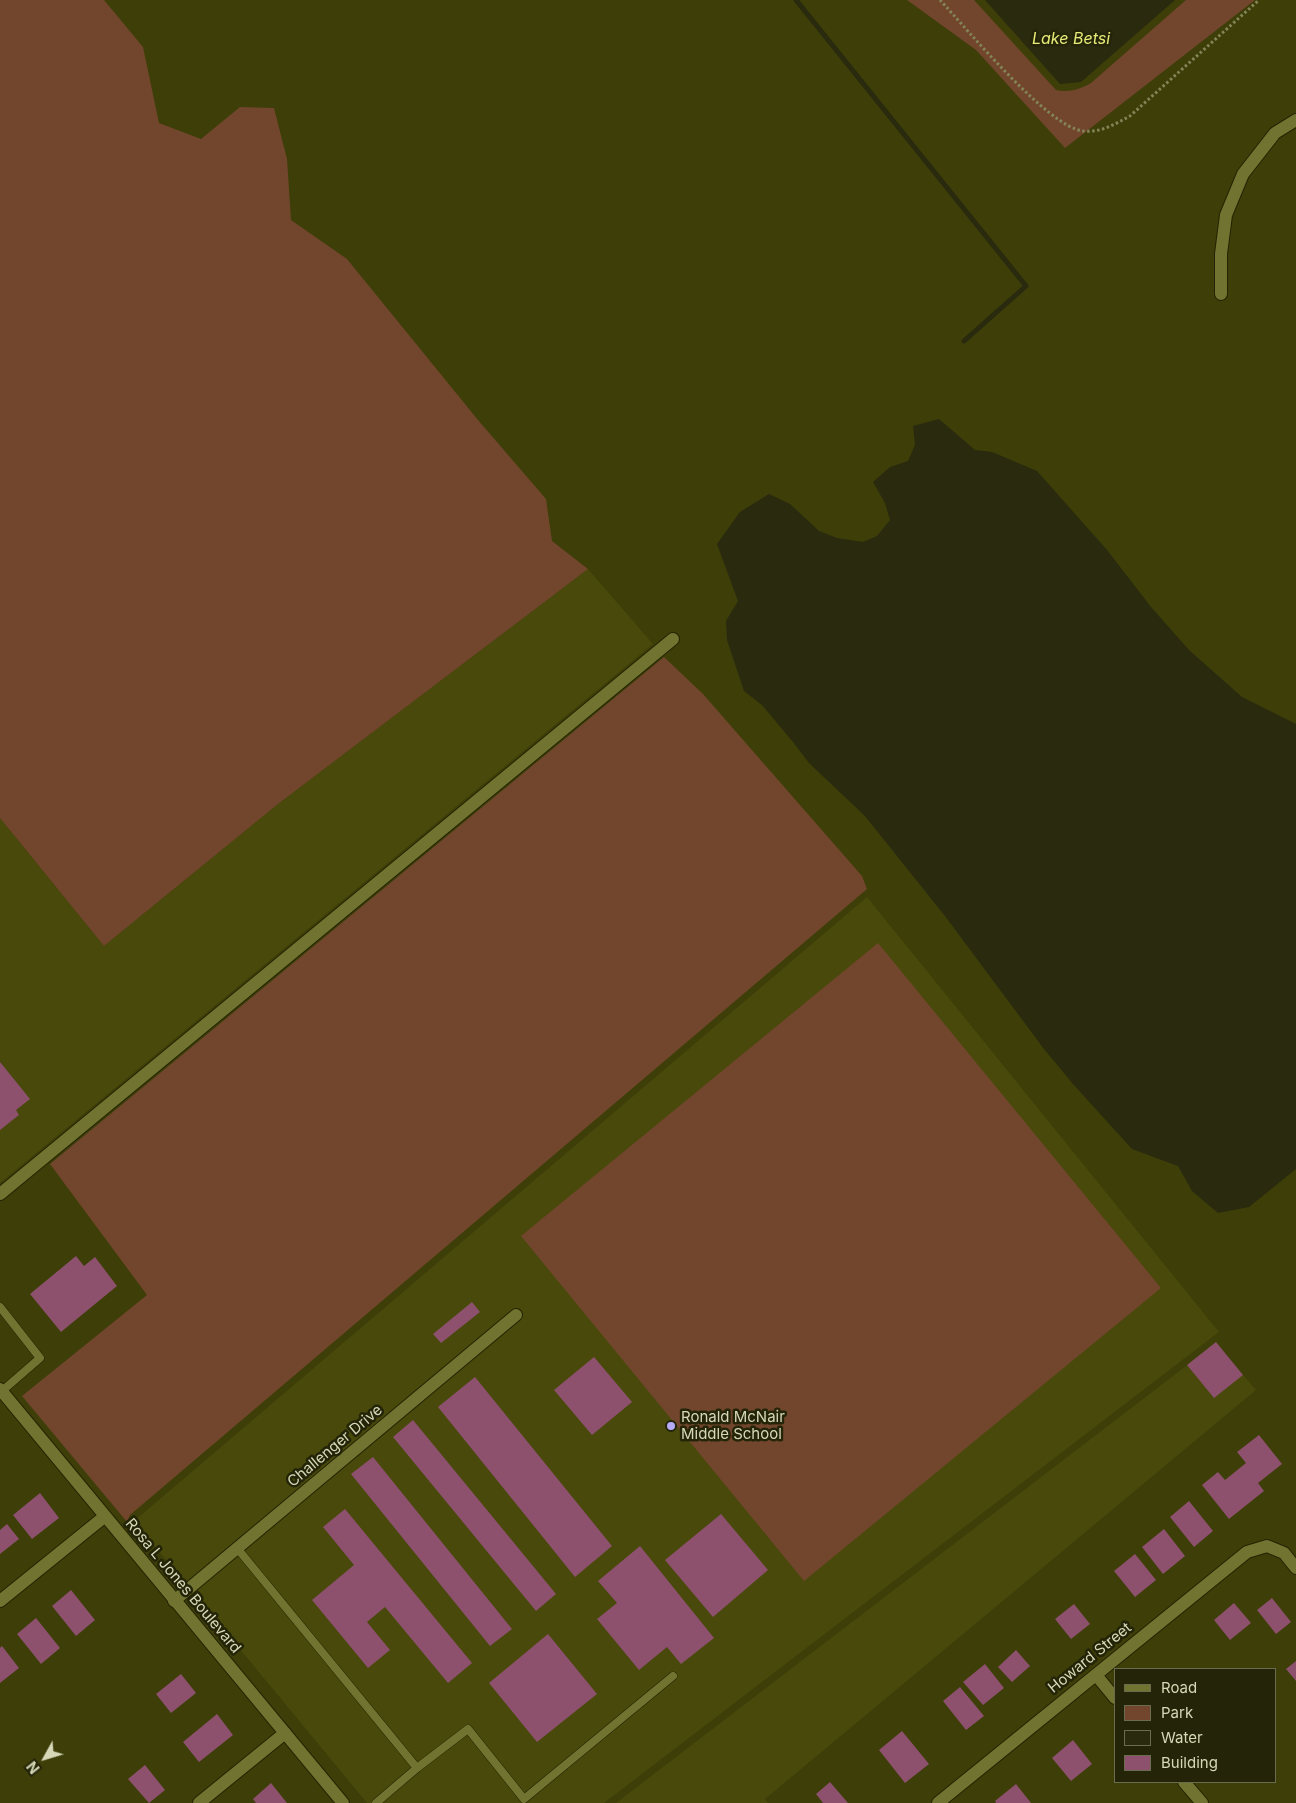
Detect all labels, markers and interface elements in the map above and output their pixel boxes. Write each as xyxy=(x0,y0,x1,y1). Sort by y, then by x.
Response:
water label: Lake Betsi xyxy=(1032,29,1110,49)
street label: Challenger Drive xyxy=(284,1401,386,1491)
place label: Ronald McNair Middle School xyxy=(681,1408,785,1443)
marker: Ronald McNair Middle School xyxy=(665,1420,677,1432)
street label: Rosa L Jones Boulevard xyxy=(121,1515,245,1657)
street label: Howard Street xyxy=(1045,1619,1135,1697)
legend xyxy=(1114,1668,1276,1783)
text: Road xyxy=(1161,1678,1197,1697)
text: Park xyxy=(1161,1703,1193,1722)
text: Water xyxy=(1161,1728,1203,1747)
north arrow xyxy=(20,1733,70,1783)
text: Building xyxy=(1161,1753,1218,1772)
text: N xyxy=(23,1758,43,1777)

